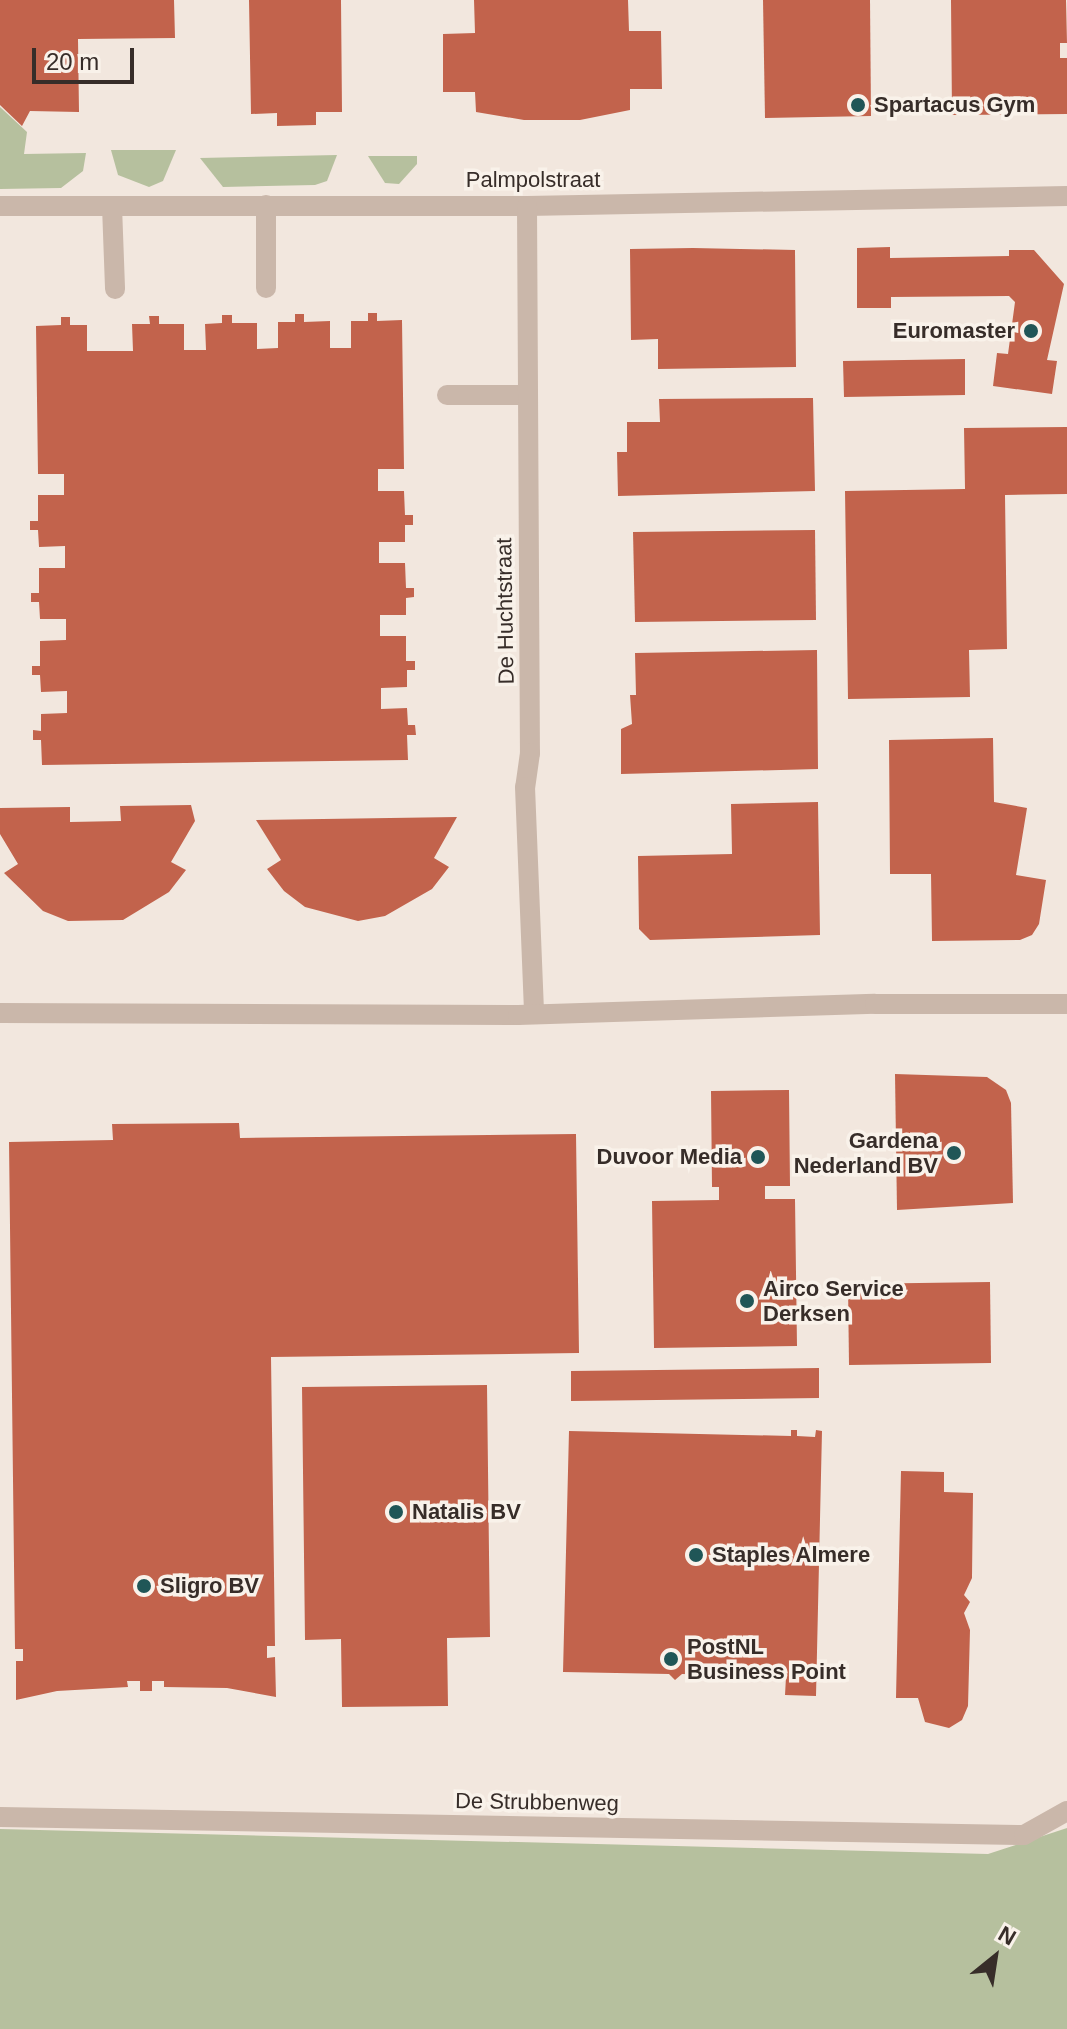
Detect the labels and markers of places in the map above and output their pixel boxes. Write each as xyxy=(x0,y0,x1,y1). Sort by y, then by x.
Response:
place label: Spartacus Gym xyxy=(874,92,1035,118)
marker: Spartacus Gym xyxy=(849,96,867,114)
place label: Euromaster xyxy=(893,318,1015,344)
marker: Euromaster xyxy=(1022,322,1040,340)
place label: Gardena Nederland BV xyxy=(794,1127,938,1178)
place label: Duvoor Media xyxy=(597,1144,742,1170)
marker: Gardena Nederland BV xyxy=(945,1144,963,1162)
marker: Duvoor Media xyxy=(749,1148,767,1166)
place label: Airco Service Derksen xyxy=(763,1275,904,1326)
marker: Airco Service Derksen xyxy=(738,1292,756,1310)
place label: Natalis BV xyxy=(412,1499,521,1525)
marker: Natalis BV xyxy=(387,1503,405,1521)
place label: Staples Almere xyxy=(712,1542,871,1568)
marker: Staples Almere xyxy=(687,1546,705,1564)
place label: Sligro BV xyxy=(160,1573,259,1599)
marker: Sligro BV xyxy=(135,1577,153,1595)
place label: PostNL Business Point xyxy=(687,1633,846,1684)
marker: PostNL Business Point xyxy=(662,1650,680,1668)

